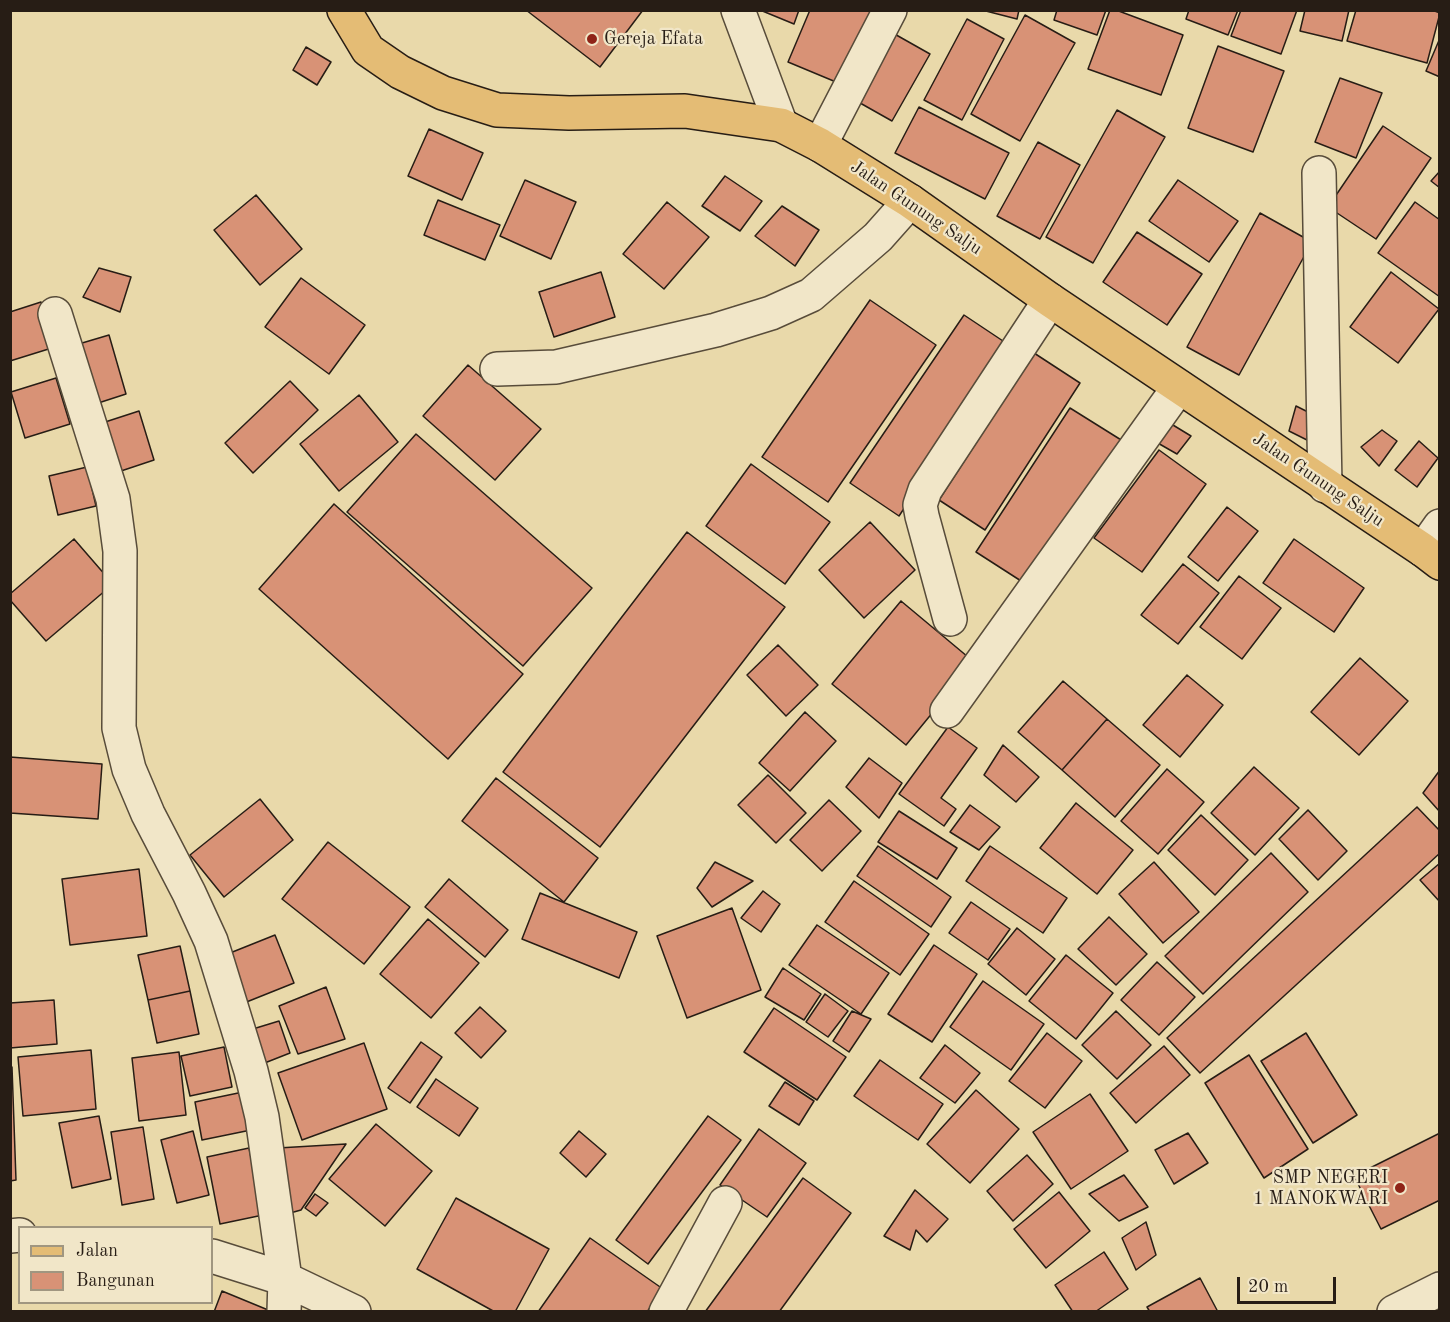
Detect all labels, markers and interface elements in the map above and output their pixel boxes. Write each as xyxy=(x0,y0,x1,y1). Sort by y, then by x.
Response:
place label: Gereja Efata xyxy=(604,28,703,50)
marker: Gereja Efata xyxy=(585,32,599,46)
street label: Jalan Gunung Salju xyxy=(846,156,986,260)
street label: Jalan Gunung Salju xyxy=(1248,428,1388,532)
place label: SMP NEGERI 1 MANOKWARI xyxy=(1253,1167,1388,1210)
marker: SMP NEGERI 1 MANOKWARI xyxy=(1393,1181,1407,1195)
legend xyxy=(18,1226,213,1304)
text: Jalan xyxy=(76,1242,118,1260)
scale bar xyxy=(1240,1265,1339,1303)
text: Bangunan xyxy=(76,1272,155,1290)
text: 20 m xyxy=(1248,1278,1288,1296)

